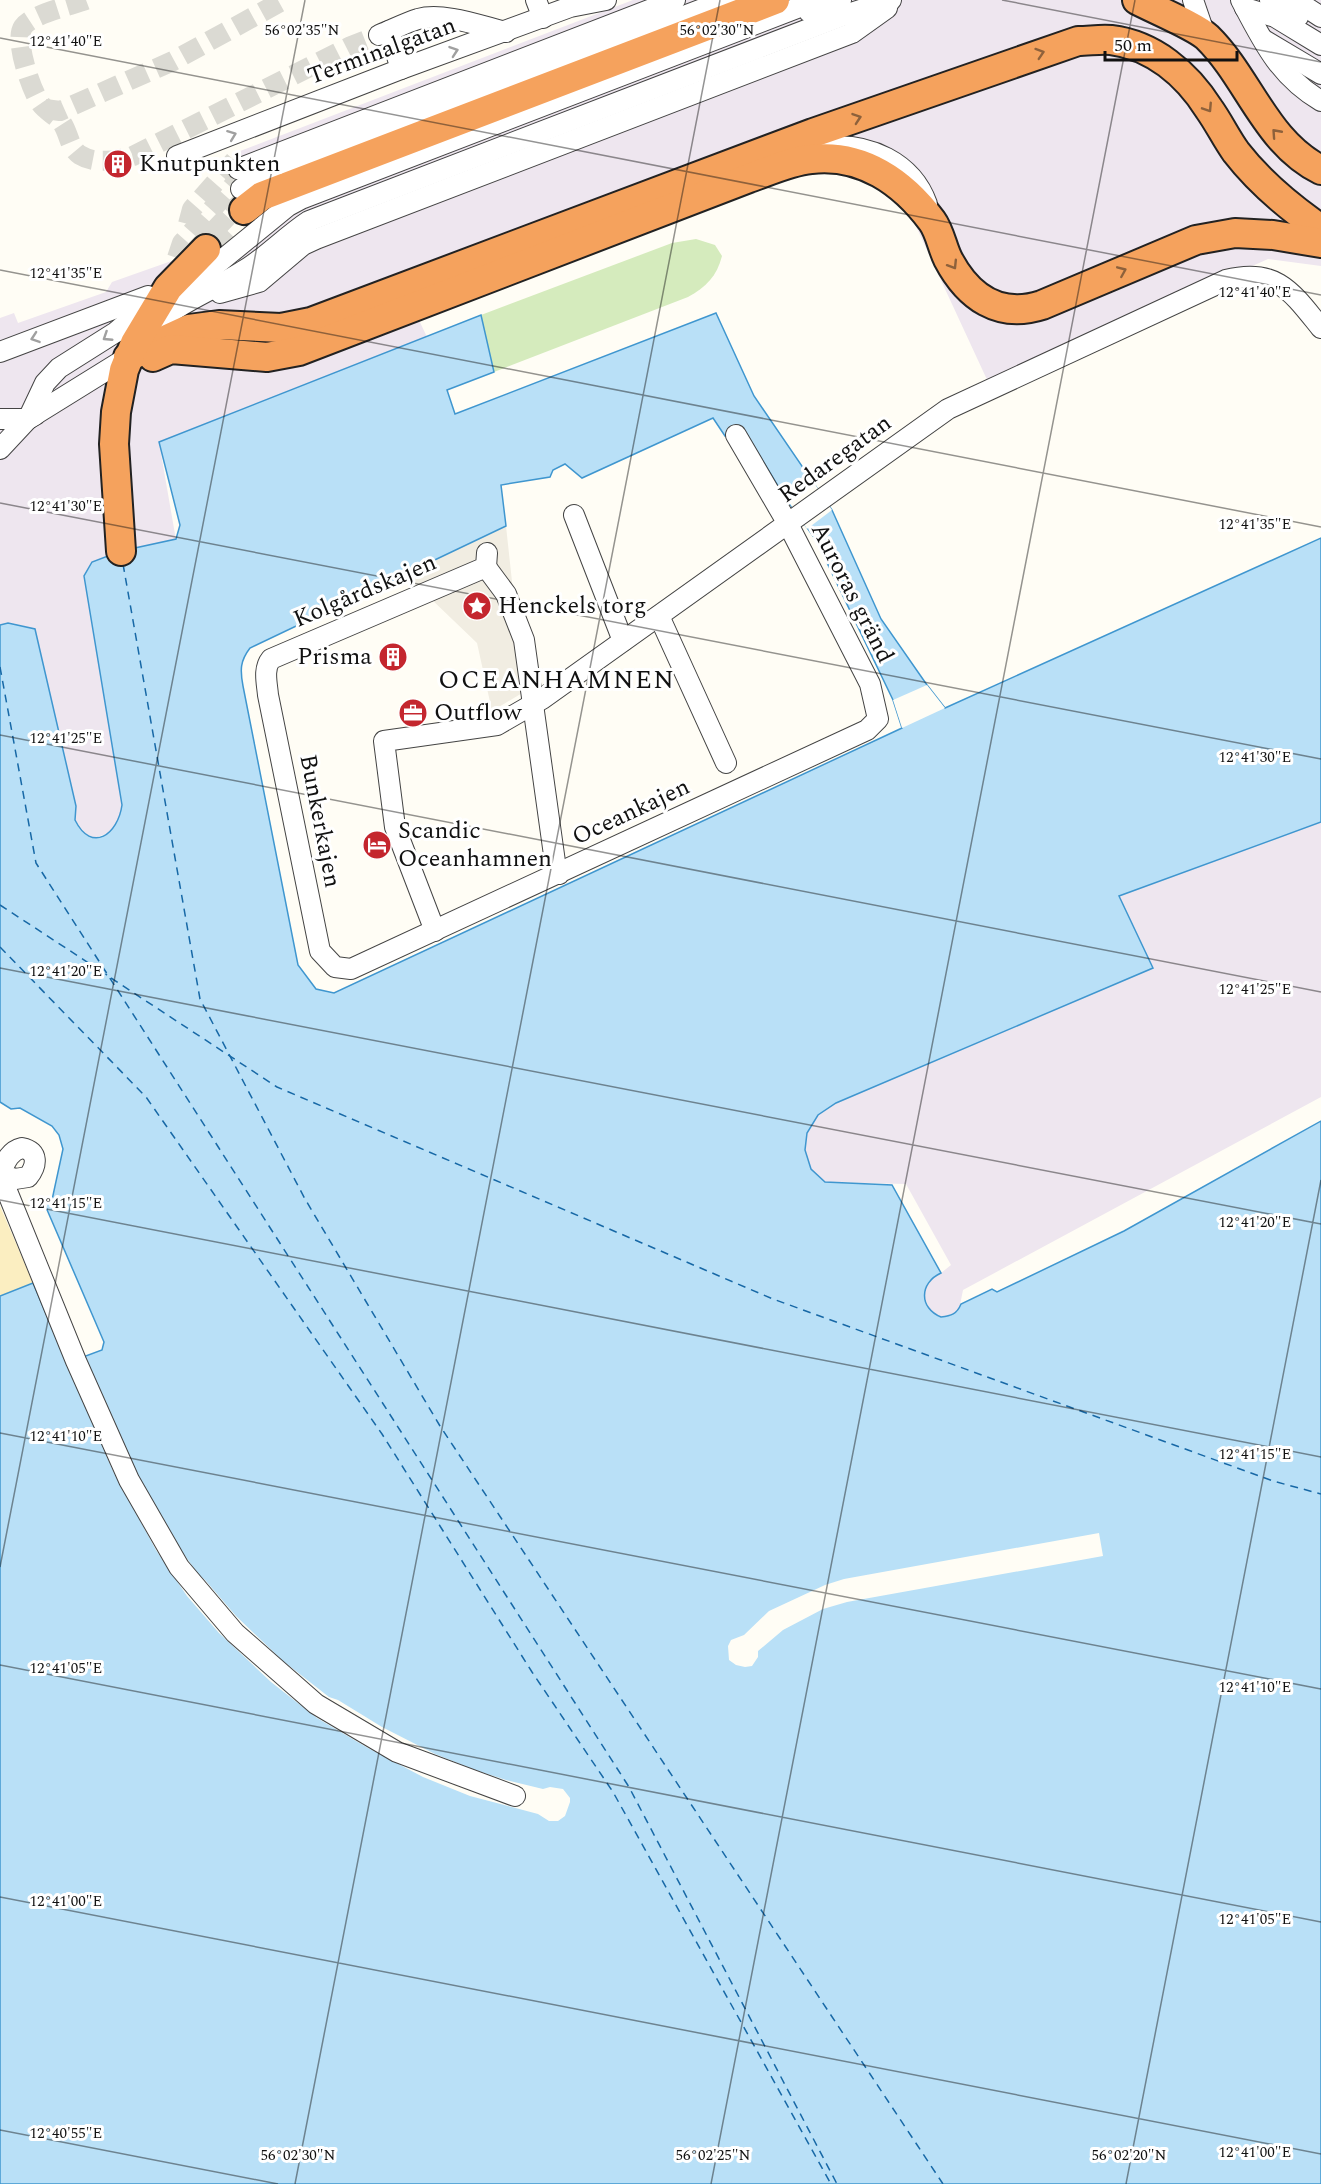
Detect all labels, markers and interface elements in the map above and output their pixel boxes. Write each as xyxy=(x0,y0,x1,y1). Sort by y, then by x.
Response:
street label: Terminalgatan xyxy=(303,7,461,95)
text: 56°02'35"N xyxy=(265,19,340,42)
text: 56°02'30"N xyxy=(680,19,755,42)
scale bar xyxy=(1105,24,1237,62)
text: 12°41'40"E xyxy=(30,30,102,53)
text: 50 m xyxy=(1114,32,1152,59)
one-way arrow xyxy=(448,45,458,58)
one-way arrow xyxy=(1035,48,1045,60)
one-way arrow xyxy=(1201,101,1212,112)
one-way arrow xyxy=(851,113,862,126)
one-way arrow xyxy=(1272,129,1283,139)
one-way arrow xyxy=(226,130,237,142)
place label: Knutpunkten xyxy=(139,146,280,182)
building icon: Knutpunkten xyxy=(102,148,134,180)
one-way arrow xyxy=(945,259,957,269)
text: 12°41'35"E xyxy=(30,262,102,285)
one-way arrow xyxy=(1115,266,1126,278)
text: 12°41'40"E xyxy=(1219,281,1291,304)
one-way arrow xyxy=(102,330,113,341)
one-way arrow xyxy=(30,331,41,344)
street label: Redaregatan xyxy=(771,405,899,513)
text: 12°41'30"E xyxy=(30,495,102,518)
text: 12°41'35"E xyxy=(1219,513,1291,536)
street label: Auroras gränd xyxy=(801,517,903,669)
street label: Kolgårdskajen xyxy=(288,545,442,637)
place label: Henckels torg xyxy=(498,588,647,624)
place icon: Henckels torg xyxy=(461,590,493,622)
place label: Prisma xyxy=(297,639,372,675)
building icon: Prisma xyxy=(377,641,409,673)
district label: OCEANHAMNEN xyxy=(438,660,676,700)
place label: Outflow xyxy=(434,695,523,731)
office icon: Outflow xyxy=(397,697,429,729)
text: 12°41'25"E xyxy=(30,727,102,750)
text: 12°41'30"E xyxy=(1219,746,1291,769)
street label: Bunkerkajen xyxy=(289,751,351,891)
street label: Oceankajen xyxy=(566,769,696,855)
place label: Scandic Oceanhamnen xyxy=(398,813,552,877)
hotel icon: Scandic Oceanhamnen xyxy=(361,829,393,861)
text: 12°41'20"E xyxy=(30,960,102,983)
text: 12°41'25"E xyxy=(1219,978,1291,1001)
text: 12°41'15"E xyxy=(30,1192,102,1215)
text: 12°41'20"E xyxy=(1219,1211,1291,1234)
text: 12°41'10"E xyxy=(30,1425,102,1448)
text: 12°41'15"E xyxy=(1219,1443,1291,1466)
text: 12°41'05"E xyxy=(30,1657,102,1680)
text: 12°41'10"E xyxy=(1219,1676,1291,1699)
text: 12°41'00"E xyxy=(30,1890,102,1913)
text: 12°41'05"E xyxy=(1219,1908,1291,1931)
text: 12°40'55"E xyxy=(30,2122,102,2145)
text: 12°41'00"E xyxy=(1219,2141,1291,2164)
text: 56°02'30"N xyxy=(261,2144,336,2167)
text: 56°02'25"N xyxy=(676,2144,751,2167)
text: 56°02'20"N xyxy=(1092,2144,1167,2167)

